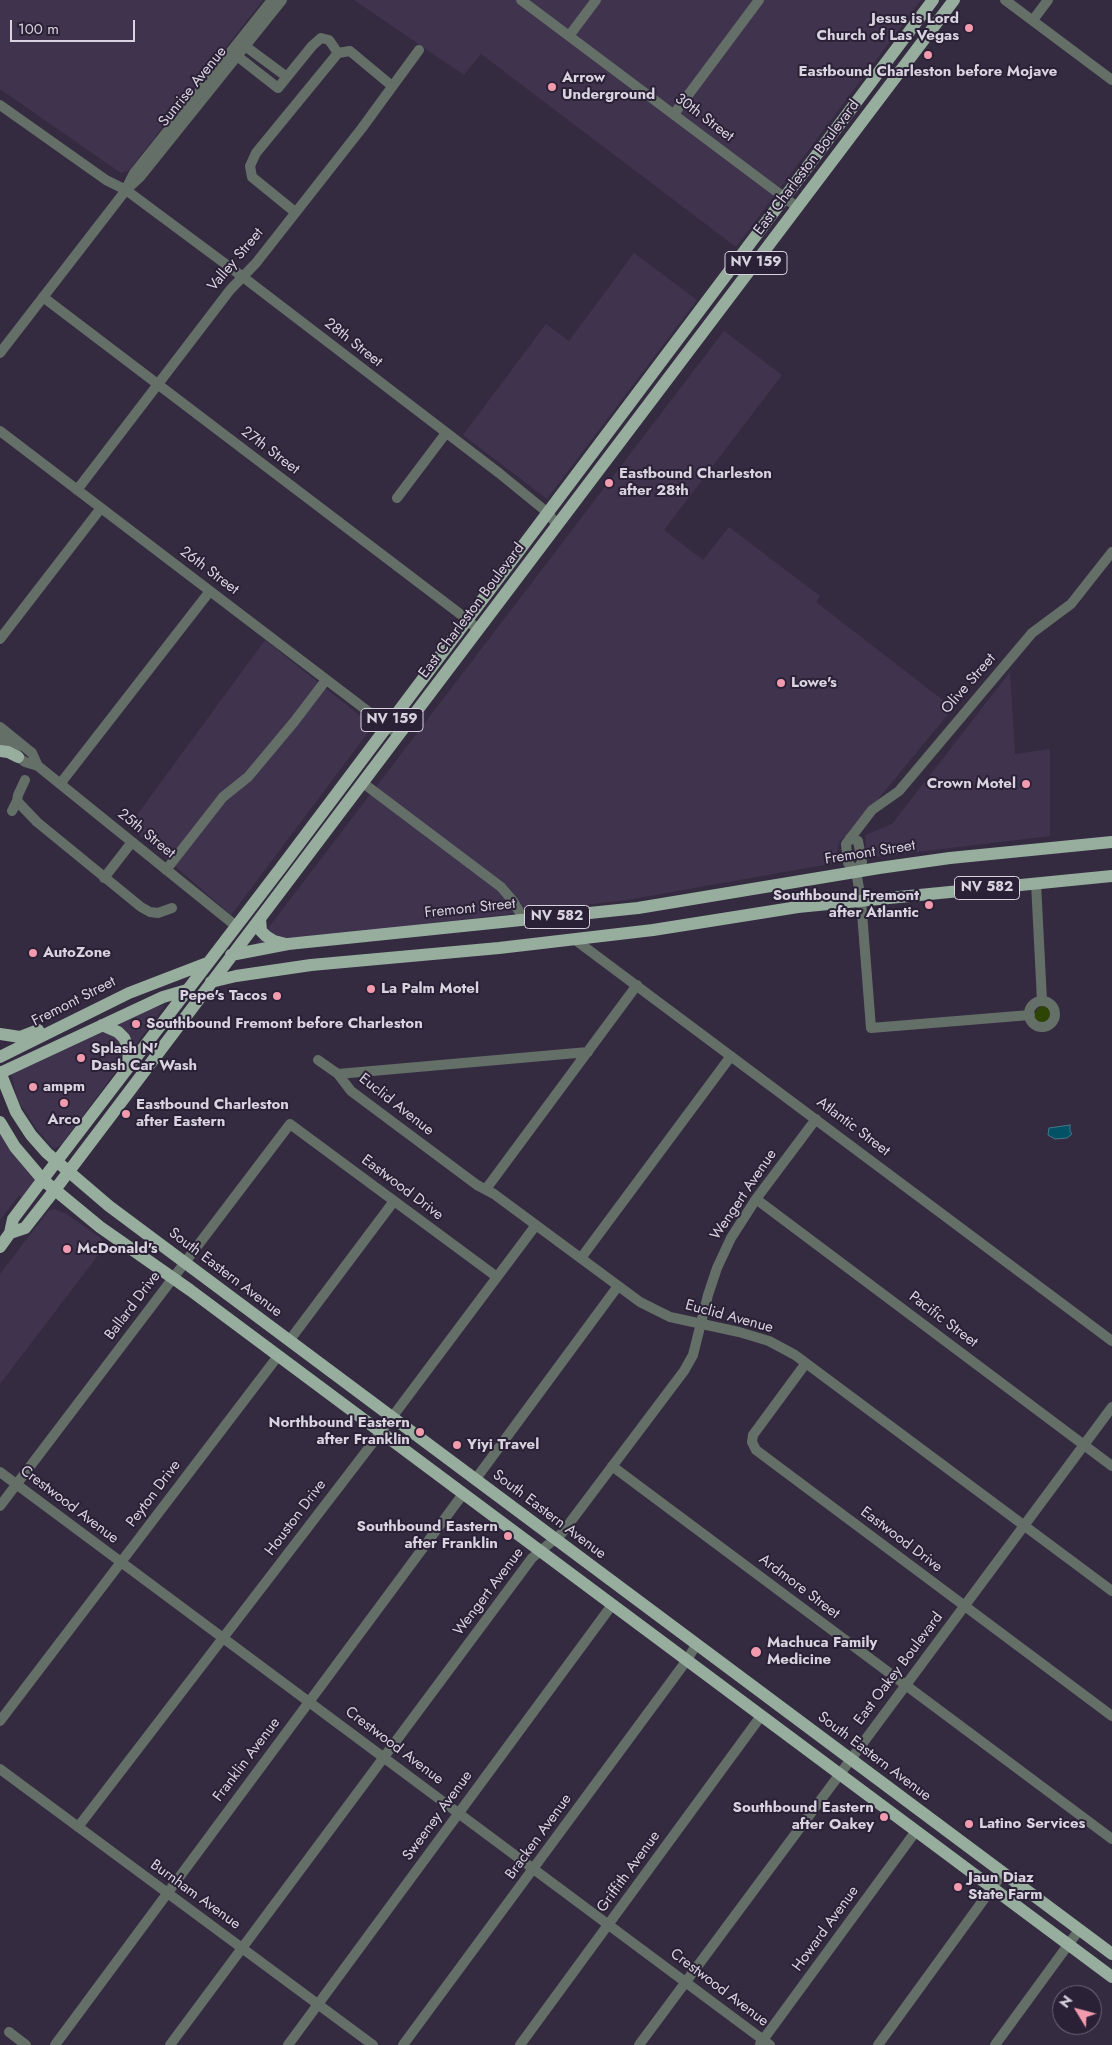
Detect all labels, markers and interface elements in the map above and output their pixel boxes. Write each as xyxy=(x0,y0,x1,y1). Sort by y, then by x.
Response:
scale bar xyxy=(12,10,138,42)
place label: Jesus is Lord Church of Las Vegas xyxy=(817,10,959,45)
text: 100 m xyxy=(18,18,59,40)
marker: Jesus is Lord Church of Las Vegas xyxy=(963,22,975,34)
street label: Sunrise Avenue xyxy=(155,43,231,131)
marker: Eastbound Charleston before Mojave xyxy=(922,49,934,61)
place label: Eastbound Charleston before Mojave xyxy=(799,63,1057,81)
place label: Arrow Underground xyxy=(562,69,655,104)
marker: Arrow Underground xyxy=(546,81,558,93)
street label: 30th Street xyxy=(671,90,737,146)
street label: East Charleston Boulevard xyxy=(750,97,864,239)
street label: Valley Street xyxy=(204,225,268,295)
road number: NV 159 xyxy=(725,252,787,274)
street label: 28th Street xyxy=(320,315,386,371)
street label: 27th Street xyxy=(237,423,303,479)
place label: Eastbound Charleston after 28th xyxy=(619,465,772,500)
marker: Eastbound Charleston after 28th xyxy=(603,477,615,489)
street label: East Charleston Boulevard xyxy=(415,540,529,682)
street label: 26th Street xyxy=(176,543,242,599)
street label: Olive Street xyxy=(938,650,1000,718)
place label: Lowe's xyxy=(791,674,837,692)
marker: Lowe's xyxy=(775,677,787,689)
road number: NV 159 xyxy=(361,708,423,732)
place label: Crown Motel xyxy=(927,775,1016,793)
marker: Crown Motel xyxy=(1020,778,1032,790)
street label: 25th Street xyxy=(114,805,178,863)
street label: Fremont Street xyxy=(823,837,917,869)
road number: NV 582 xyxy=(954,876,1020,900)
place label: Southbound Fremont after Atlantic xyxy=(773,887,919,922)
street label: Fremont Street xyxy=(424,895,516,923)
marker: Southbound Fremont after Atlantic xyxy=(923,899,935,911)
road number: NV 582 xyxy=(524,906,590,929)
place label: AutoZone xyxy=(43,944,111,962)
marker: AutoZone xyxy=(27,947,39,959)
street label: Fremont Street xyxy=(29,973,119,1031)
place label: La Palm Motel xyxy=(381,980,479,998)
marker: La Palm Motel xyxy=(365,983,377,995)
place label: Pepe's Tacos xyxy=(180,987,267,1005)
marker: Pepe's Tacos xyxy=(271,990,283,1002)
place label: Southbound Fremont before Charleston xyxy=(146,1015,423,1033)
marker: Southbound Fremont before Charleston xyxy=(130,1018,142,1030)
place label: Splash N' Dash Car Wash xyxy=(91,1040,197,1075)
marker: Splash N' Dash Car Wash xyxy=(75,1052,87,1064)
street label: Euclid Avenue xyxy=(355,1070,437,1140)
place label: ampm xyxy=(43,1078,85,1096)
marker: ampm xyxy=(27,1081,39,1093)
street label: Atlantic Street xyxy=(813,1094,893,1160)
place label: Eastbound Charleston after Eastern xyxy=(136,1096,289,1131)
marker: Arco xyxy=(58,1097,70,1109)
marker: Eastbound Charleston after Eastern xyxy=(120,1108,132,1120)
place label: Arco xyxy=(47,1111,81,1129)
street label: Wengert Avenue xyxy=(707,1146,781,1244)
street label: Eastwood Drive xyxy=(358,1151,446,1225)
street label: South Eastern Avenue xyxy=(165,1224,285,1322)
place label: McDonald's xyxy=(77,1240,158,1258)
marker: McDonald's xyxy=(61,1243,73,1255)
street label: Ballard Drive xyxy=(101,1268,165,1344)
street label: Pacific Street xyxy=(905,1288,981,1352)
street label: Euclid Avenue xyxy=(683,1297,775,1337)
place label: Northbound Eastern after Franklin xyxy=(269,1414,410,1449)
marker: Northbound Eastern after Franklin xyxy=(414,1426,426,1438)
place label: Yiyi Travel xyxy=(467,1436,539,1454)
marker: Yiyi Travel xyxy=(451,1439,463,1451)
street label: Peyton Drive xyxy=(123,1457,185,1531)
street label: Crestwood Avenue xyxy=(16,1462,122,1548)
street label: South Eastern Avenue xyxy=(489,1466,609,1564)
street label: Houston Drive xyxy=(262,1477,330,1559)
street label: Eastwood Drive xyxy=(857,1503,945,1577)
place label: Southbound Eastern after Franklin xyxy=(357,1518,498,1553)
marker: Southbound Eastern after Franklin xyxy=(502,1530,514,1542)
street label: Wengert Avenue xyxy=(450,1544,528,1640)
street label: Ardmore Street xyxy=(755,1551,843,1623)
street label: East Oakey Boulevard xyxy=(851,1609,947,1729)
place label: Machuca Family Medicine xyxy=(767,1634,877,1669)
marker: Machuca Family Medicine xyxy=(749,1645,763,1659)
street label: Crestwood Avenue xyxy=(341,1703,447,1789)
street label: South Eastern Avenue xyxy=(814,1708,934,1806)
street label: Franklin Avenue xyxy=(210,1714,284,1806)
street label: Sweeney Avenue xyxy=(399,1767,477,1865)
street label: Bracken Avenue xyxy=(502,1791,576,1883)
place label: Southbound Eastern after Oakey xyxy=(733,1799,874,1834)
marker: Southbound Eastern after Oakey xyxy=(878,1811,890,1823)
place label: Latino Services xyxy=(979,1815,1085,1833)
marker: Latino Services xyxy=(963,1818,975,1830)
street label: Griffith Avenue xyxy=(594,1828,664,1916)
street label: Burnham Avenue xyxy=(146,1856,244,1934)
place label: Jaun Diaz State Farm xyxy=(968,1869,1042,1904)
marker: Jaun Diaz State Farm xyxy=(952,1881,964,1893)
street label: Howard Avenue xyxy=(789,1883,863,1975)
street label: Crestwood Avenue xyxy=(666,1945,772,2031)
north arrow xyxy=(1052,1985,1102,2035)
text: N xyxy=(1054,1991,1077,2012)

